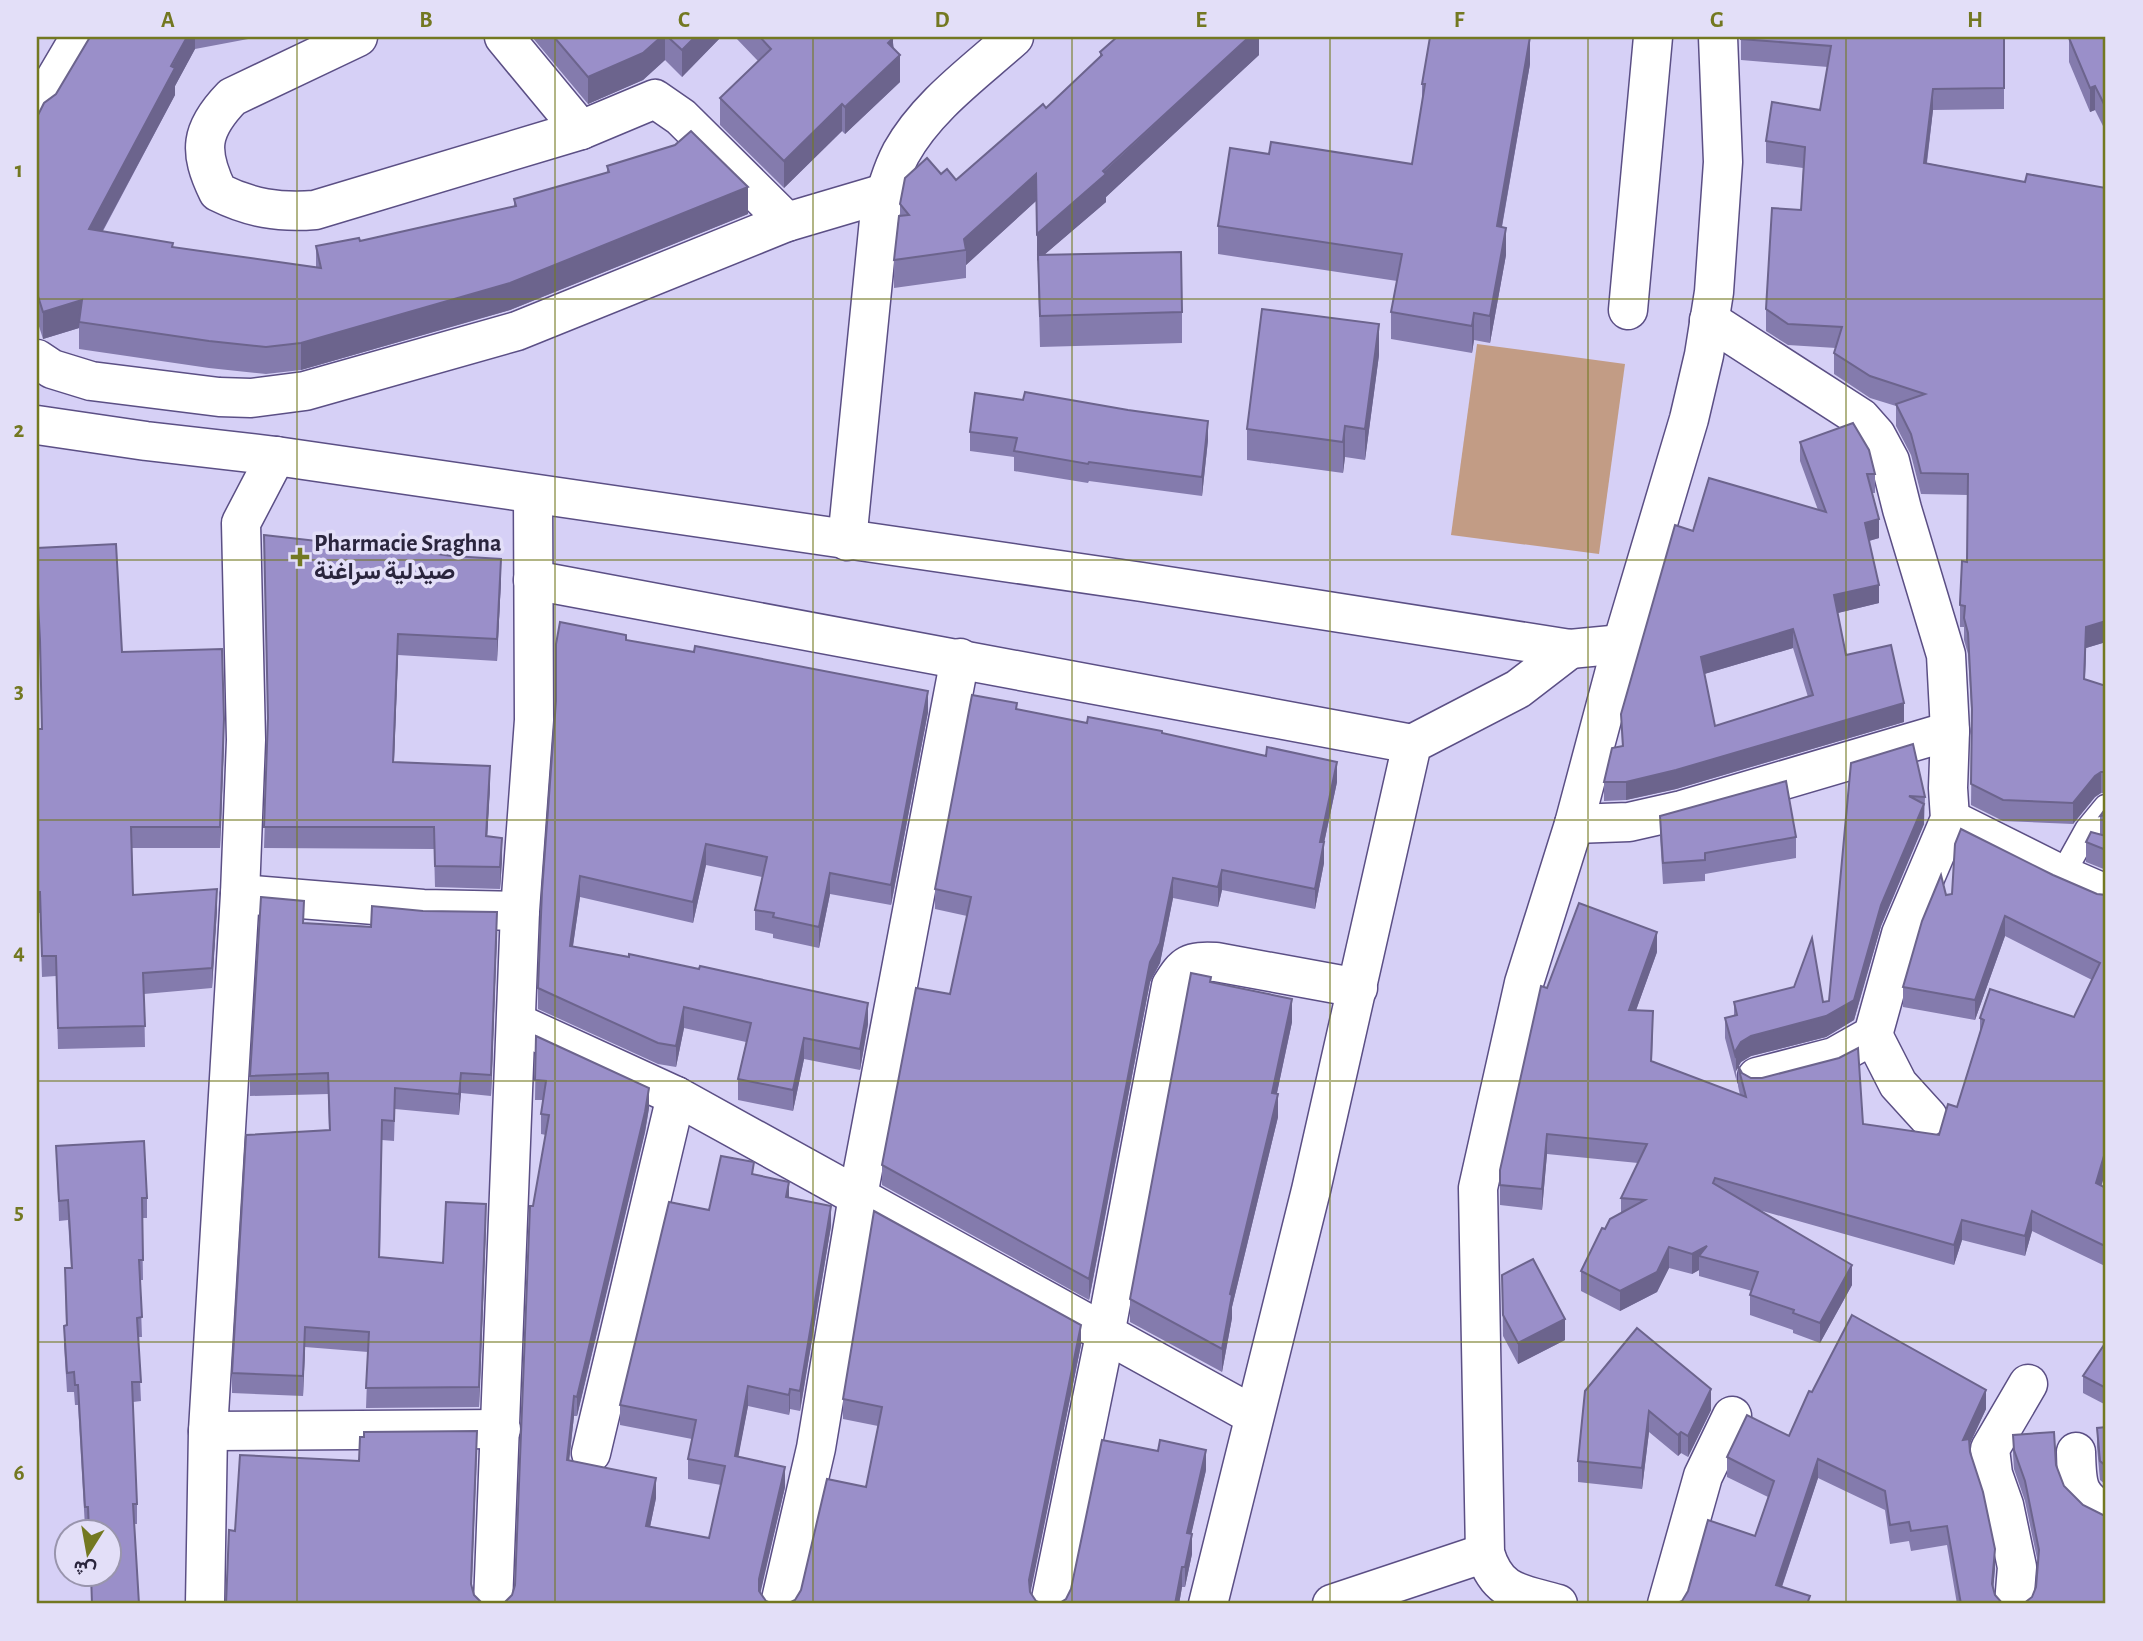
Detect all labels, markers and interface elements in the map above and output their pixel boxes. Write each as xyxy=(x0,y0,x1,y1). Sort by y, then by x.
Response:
text: A xyxy=(161,9,175,32)
text: B xyxy=(419,9,433,32)
text: C xyxy=(678,9,690,32)
text: D xyxy=(934,9,950,32)
text: E xyxy=(1195,9,1207,32)
text: F xyxy=(1454,9,1465,32)
text: G xyxy=(1710,9,1724,32)
text: H xyxy=(1967,9,1983,32)
text: 1 xyxy=(15,159,23,182)
text: 2 xyxy=(14,419,25,442)
place label: Pharmacie Sraghna صيدلية سراغنة xyxy=(314,532,501,586)
marker: Pharmacie Sraghna صيدلية سراغنة xyxy=(292,549,308,565)
text: 3 xyxy=(14,680,24,703)
text: 4 xyxy=(13,941,25,964)
text: 5 xyxy=(14,1201,24,1224)
text: 6 xyxy=(13,1462,25,1485)
north arrow xyxy=(52,1518,122,1588)
text: ش xyxy=(72,1556,98,1580)

